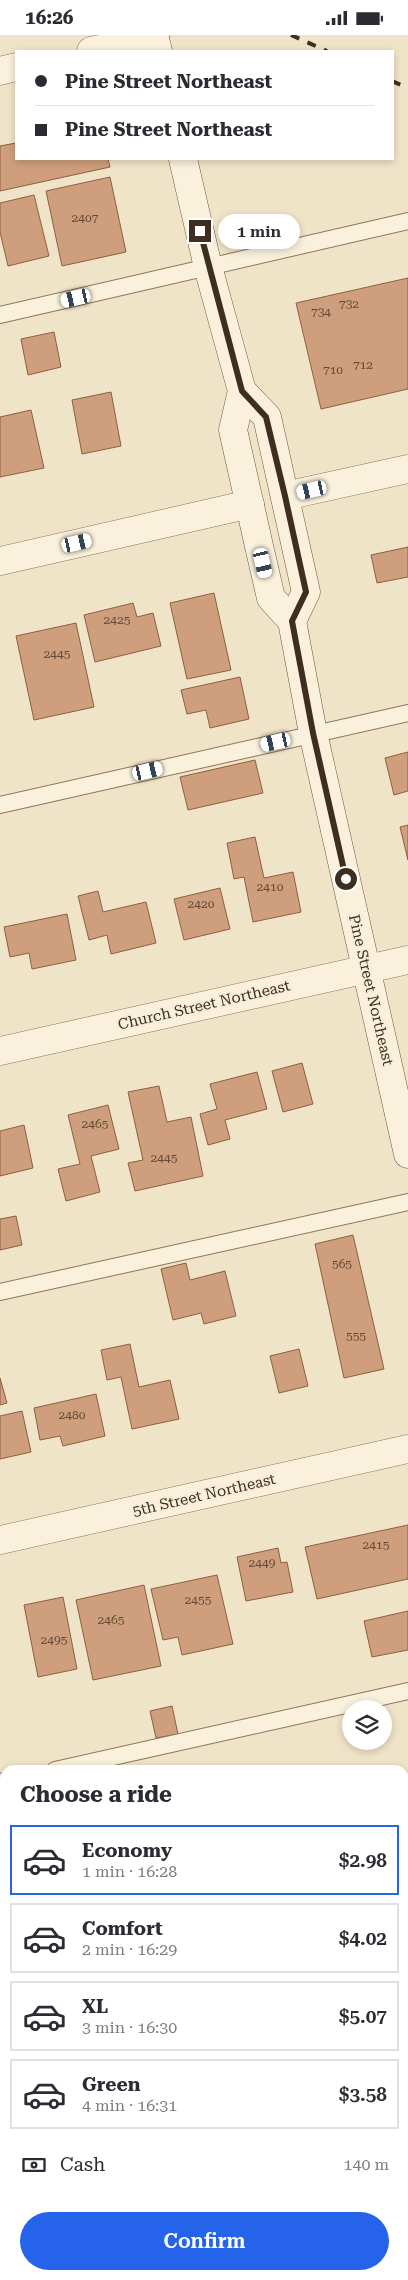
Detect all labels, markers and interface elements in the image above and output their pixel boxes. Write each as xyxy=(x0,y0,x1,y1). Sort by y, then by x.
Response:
text: 16:26 xyxy=(25,6,74,29)
text: Pine Street Northeast xyxy=(65,70,272,93)
text: Pine Street Northeast xyxy=(65,118,272,141)
house number: 2407 xyxy=(72,211,99,225)
callout: 1 min xyxy=(218,213,300,249)
route end xyxy=(189,220,211,242)
text: 1 min xyxy=(237,222,281,241)
car xyxy=(59,287,92,309)
house number: 732 xyxy=(339,297,359,311)
house number: 734 xyxy=(311,305,331,319)
house number: 712 xyxy=(353,358,373,372)
house number: 710 xyxy=(323,363,343,377)
car xyxy=(295,479,328,501)
car xyxy=(60,532,93,554)
car xyxy=(252,547,273,579)
house number: 2425 xyxy=(104,613,131,627)
house number: 2445 xyxy=(44,647,71,661)
car xyxy=(259,731,292,753)
car xyxy=(131,760,164,782)
route start xyxy=(335,868,357,890)
house number: 2410 xyxy=(257,880,284,894)
house number: 2420 xyxy=(188,897,215,911)
street label: Pine Street Northeast xyxy=(345,913,397,1068)
street label: Church Street Northeast xyxy=(116,976,292,1034)
house number: 2465 xyxy=(82,1117,109,1131)
house number: 2445 xyxy=(151,1151,178,1165)
house number: 565 xyxy=(332,1257,352,1271)
house number: 555 xyxy=(346,1329,366,1343)
house number: 2480 xyxy=(59,1408,86,1422)
street label: 5th Street Northeast xyxy=(131,1470,278,1520)
house number: 2415 xyxy=(363,1538,390,1552)
house number: 2449 xyxy=(249,1556,276,1570)
house number: 2455 xyxy=(185,1593,212,1607)
house number: 2465 xyxy=(98,1613,125,1627)
house number: 2495 xyxy=(41,1633,68,1647)
map controls xyxy=(342,1700,392,1750)
button: layers xyxy=(342,1700,392,1750)
text: Choose a ride xyxy=(20,1782,172,1807)
icon: car xyxy=(22,1838,67,1883)
text: Economy xyxy=(82,1839,172,1862)
text: $2.98 xyxy=(339,1849,387,1872)
text: 1 min · 16:28 xyxy=(82,1862,177,1881)
icon: car xyxy=(22,1916,67,1961)
text: Comfort xyxy=(82,1917,163,1940)
text: $4.02 xyxy=(339,1927,387,1950)
text: 2 min · 16:29 xyxy=(82,1940,177,1959)
icon: car xyxy=(22,1994,67,2039)
text: XL xyxy=(82,1995,108,2018)
text: $5.07 xyxy=(339,2005,387,2028)
text: 3 min · 16:30 xyxy=(82,2018,177,2037)
icon: car xyxy=(22,2072,67,2117)
text: Green xyxy=(82,2073,140,2096)
text: $3.58 xyxy=(339,2083,387,2106)
text: 4 min · 16:31 xyxy=(82,2096,177,2115)
icon: cash xyxy=(20,2151,48,2179)
text: Cash xyxy=(60,2153,105,2176)
text: 140 m xyxy=(343,2155,389,2174)
button: Confirm xyxy=(20,2212,389,2270)

